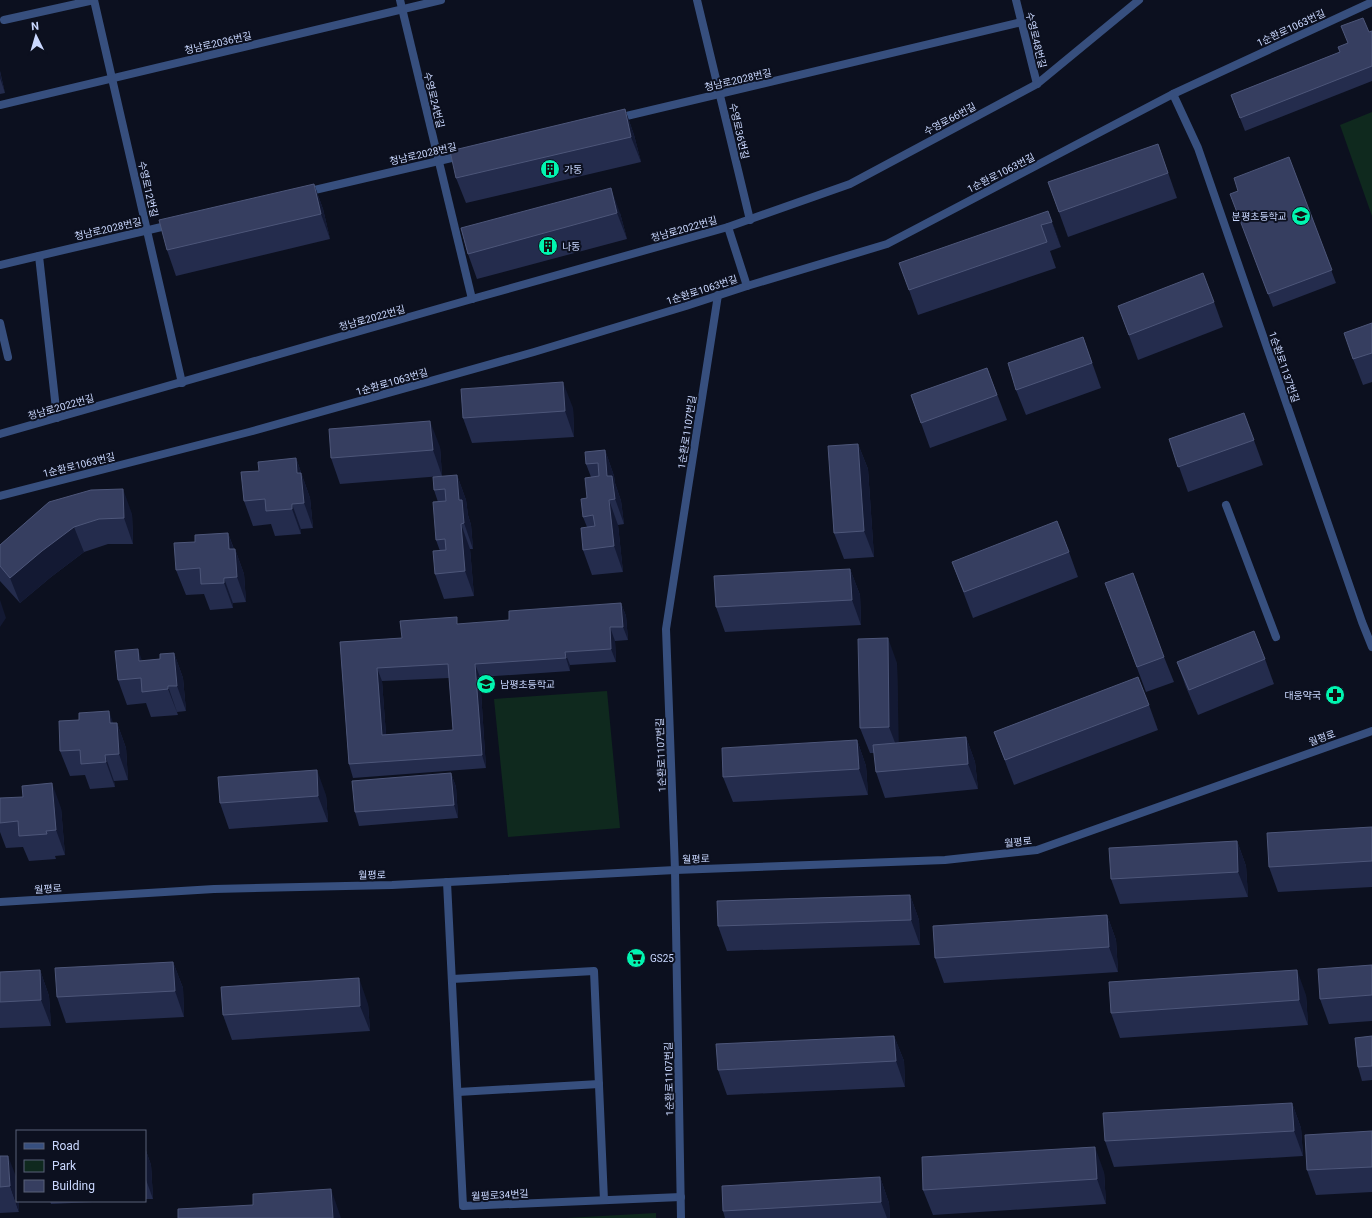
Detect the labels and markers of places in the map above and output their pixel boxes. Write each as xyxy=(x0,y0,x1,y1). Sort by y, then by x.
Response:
building icon: 가동 xyxy=(539,158,561,180)
place label: 가동 xyxy=(564,164,582,175)
school or university icon: 분평초등학교 xyxy=(1290,205,1312,227)
place label: 분평초등학교 xyxy=(1232,211,1287,222)
building icon: 나동 xyxy=(537,235,559,257)
place label: 나동 xyxy=(562,241,580,252)
school or university icon: 남평초등학교 xyxy=(475,673,497,695)
place label: 남평초등학교 xyxy=(500,679,555,690)
pharmacy icon: 대웅약국 xyxy=(1324,684,1346,706)
place label: 대웅약국 xyxy=(1284,690,1321,701)
supermarket icon: GS25 xyxy=(625,947,647,969)
place label: GS25 xyxy=(650,953,674,964)

